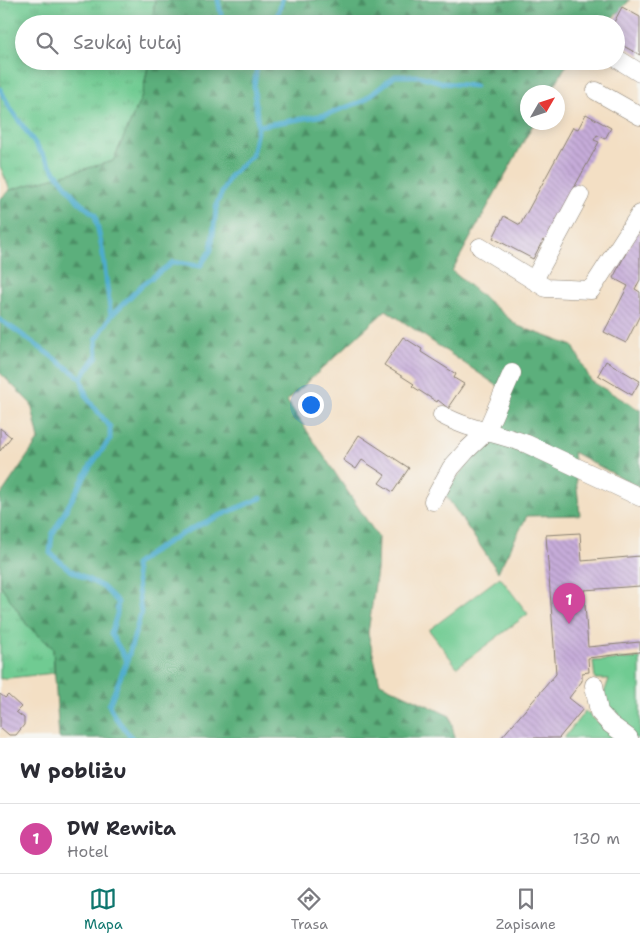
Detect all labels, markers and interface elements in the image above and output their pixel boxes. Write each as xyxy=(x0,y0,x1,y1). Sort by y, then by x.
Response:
search box xyxy=(15,15,625,70)
icon: search xyxy=(33,29,61,57)
text: Szukaj tutaj xyxy=(73,30,182,55)
north arrow xyxy=(520,85,565,130)
your location xyxy=(298,392,324,418)
pin: 1 xyxy=(553,583,585,624)
text: W pobliżu xyxy=(20,757,127,785)
text: DW Rewita xyxy=(67,816,176,841)
text: 1 xyxy=(32,828,40,849)
text: 130 m xyxy=(573,828,620,849)
text: Hotel xyxy=(67,841,108,862)
tab: Mapa xyxy=(84,885,123,933)
tab: Trasa xyxy=(291,885,328,933)
tab: Zapisane xyxy=(496,885,556,933)

